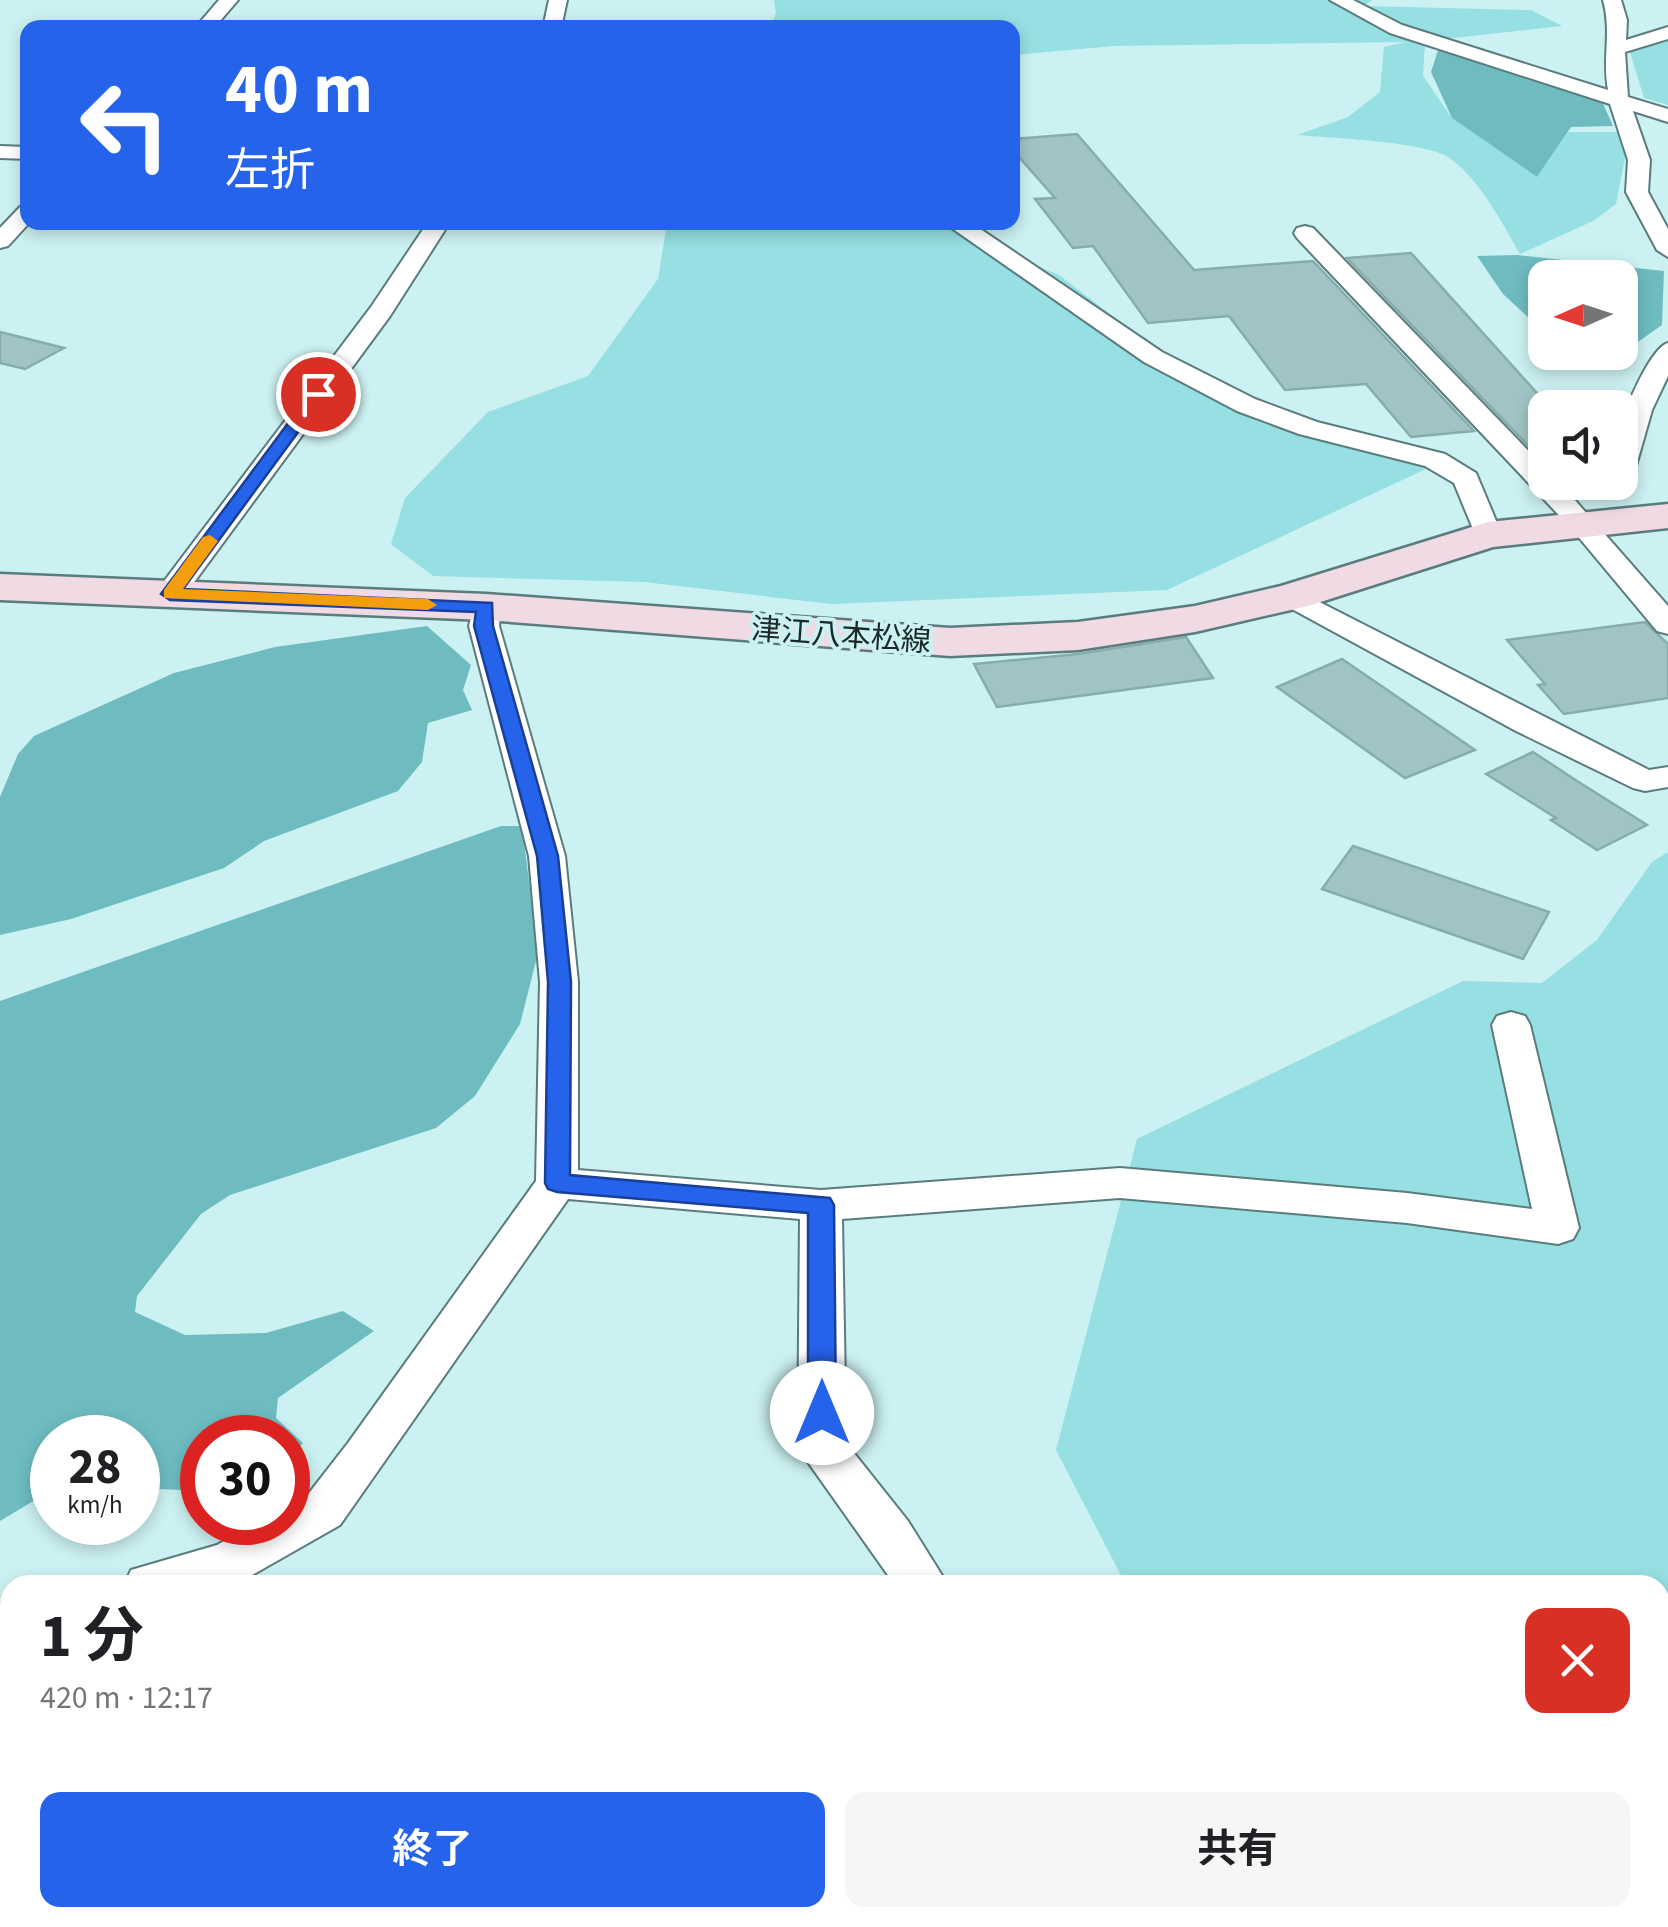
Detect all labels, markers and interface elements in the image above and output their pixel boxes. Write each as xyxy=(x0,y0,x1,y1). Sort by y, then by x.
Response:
text: 40 m xyxy=(225,40,373,140)
icon: left xyxy=(60,60,190,190)
text: 左折 xyxy=(225,139,315,203)
north arrow xyxy=(1528,260,1638,370)
map controls xyxy=(1528,260,1638,500)
pin xyxy=(276,352,361,437)
icon: arrive xyxy=(291,367,346,422)
button: sound xyxy=(1528,390,1638,500)
street label: 津江八本松線 xyxy=(750,608,932,663)
position arrow xyxy=(770,1361,874,1465)
speed limit sign: 30 xyxy=(180,1415,310,1545)
text: 28 xyxy=(69,1432,121,1503)
text: km/h xyxy=(67,1487,123,1523)
text: 1 分 xyxy=(40,1595,144,1680)
button: close xyxy=(1525,1608,1630,1713)
text: 420 m · 12:17 xyxy=(40,1675,213,1721)
button: 終了 xyxy=(40,1792,825,1907)
button: 共有 xyxy=(845,1792,1630,1907)

